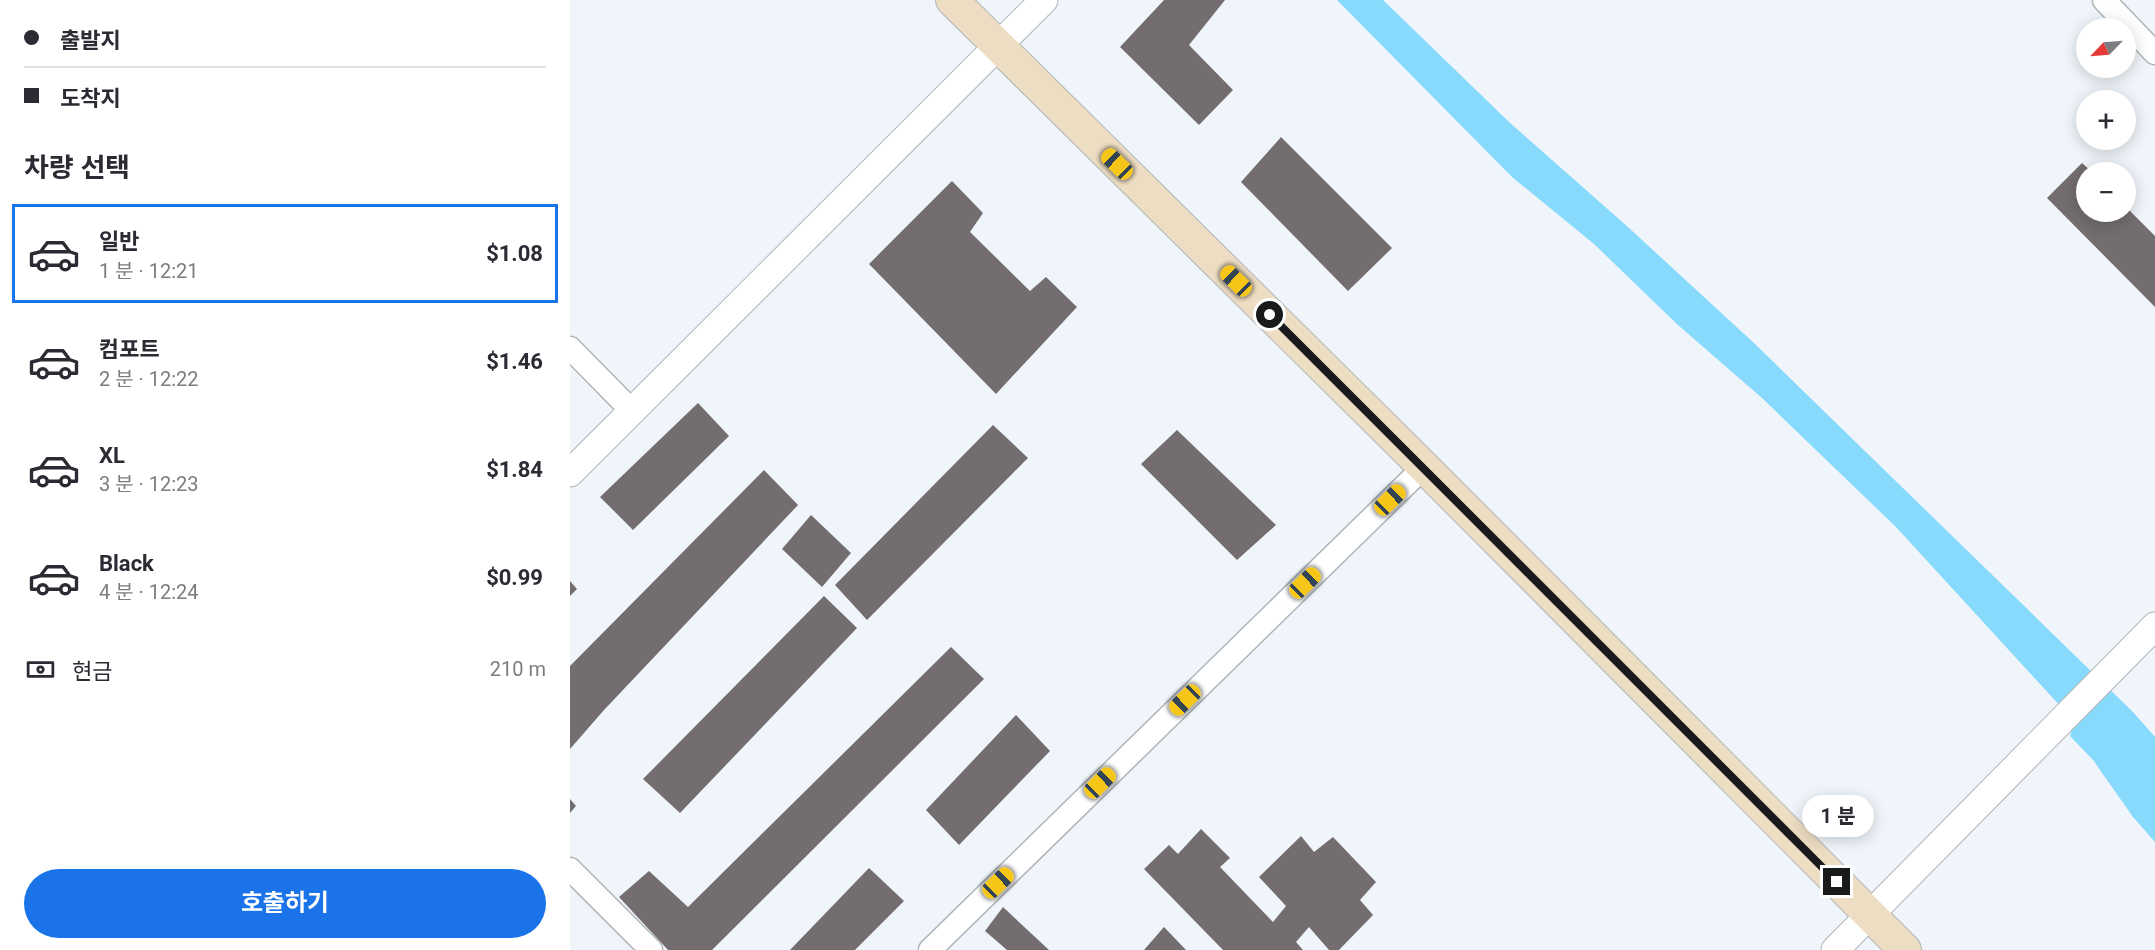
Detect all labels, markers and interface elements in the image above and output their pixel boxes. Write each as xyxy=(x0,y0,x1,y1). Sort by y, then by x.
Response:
north arrow xyxy=(2076,18,2136,78)
map controls xyxy=(2076,18,2136,222)
text: 출발지 xyxy=(60,28,121,53)
text: 도착지 xyxy=(60,86,121,111)
button: + xyxy=(2076,90,2136,150)
car xyxy=(1098,145,1136,183)
text: 차량 선택 xyxy=(24,152,130,184)
button: − xyxy=(2076,162,2136,222)
icon: car xyxy=(27,227,81,281)
text: 일반 xyxy=(99,229,139,254)
text: $1.08 xyxy=(486,241,543,266)
text: 1 분 · 12:21 xyxy=(99,259,199,283)
car xyxy=(1217,262,1255,300)
route start xyxy=(1256,301,1283,328)
icon: car xyxy=(27,335,81,389)
text: 컴포트 xyxy=(99,337,160,362)
text: $1.46 xyxy=(486,349,543,374)
text: 2 분 · 12:22 xyxy=(99,367,199,391)
icon: car xyxy=(27,443,81,497)
text: XL xyxy=(99,443,125,468)
text: $1.84 xyxy=(486,457,543,482)
text: 3 분 · 12:23 xyxy=(99,472,199,496)
car xyxy=(1371,481,1409,519)
icon: car xyxy=(27,551,81,605)
text: Black xyxy=(99,551,154,576)
car xyxy=(1286,564,1324,602)
text: $0.99 xyxy=(486,565,543,590)
text: 4 분 · 12:24 xyxy=(99,580,199,604)
icon: cash xyxy=(24,653,57,686)
text: 210 m xyxy=(490,657,546,681)
text: 현금 xyxy=(72,659,112,684)
car xyxy=(1166,681,1204,719)
car xyxy=(1081,764,1119,802)
callout: 1 분 xyxy=(1801,795,1873,837)
text: 1 분 xyxy=(1821,804,1855,828)
car xyxy=(979,864,1017,902)
route end xyxy=(1823,868,1850,895)
button: 호출하기 xyxy=(24,869,546,938)

